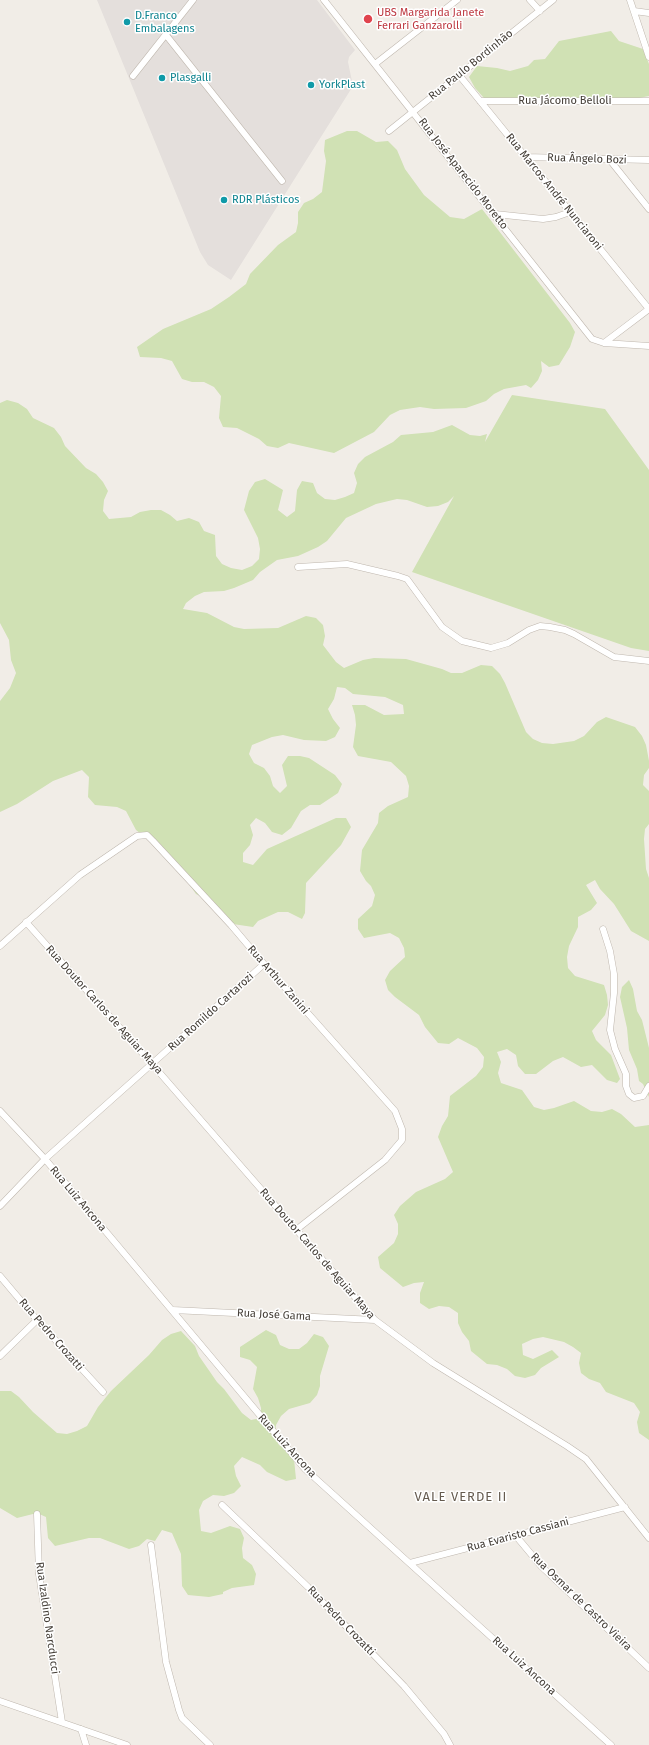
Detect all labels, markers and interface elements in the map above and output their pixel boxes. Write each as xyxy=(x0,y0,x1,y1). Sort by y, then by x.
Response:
place label: UBS Margarida Janete Ferrari Ganzarolli xyxy=(377,6,484,32)
place label: D.Franco Embalagens xyxy=(135,9,195,35)
marker: UBS Margarida Janete Ferrari Ganzarolli xyxy=(362,13,374,25)
marker: D.Franco Embalagens xyxy=(122,17,132,27)
street label: Rua Paulo Bordinhão xyxy=(426,27,516,103)
place label: Plasgalli xyxy=(170,71,211,85)
marker: Plasgalli xyxy=(157,73,167,83)
place label: YorkPlast xyxy=(319,78,365,92)
marker: YorkPlast xyxy=(306,80,316,90)
street label: Rua Jácomo Belloli xyxy=(518,94,612,108)
street label: Rua José Aparecido Moretto xyxy=(415,116,511,232)
street label: Rua Marcos André Nunciaroni xyxy=(503,131,605,253)
street label: Rua Ângelo Bozi xyxy=(547,151,627,167)
place label: RDR Plásticos xyxy=(232,193,299,207)
marker: RDR Plásticos xyxy=(219,195,229,205)
street label: Rua Doutor Carlos de Aguiar Maya xyxy=(43,943,165,1077)
street label: Rua Arthur Zanini xyxy=(244,943,312,1017)
street label: Rua Romildo Cartarozi xyxy=(165,970,257,1054)
street label: Rua Luiz Ancona xyxy=(47,1164,109,1234)
street label: Rua Doutor Carlos de Aguiar Maya xyxy=(257,1186,377,1322)
street label: Rua Pedro Crozatti xyxy=(16,1296,86,1374)
street label: Rua José Gama xyxy=(237,1306,311,1324)
street label: Rua Luiz Ancona xyxy=(255,1411,319,1481)
district label: VALE VERDE II xyxy=(415,1489,507,1505)
street label: Rua Evaristo Cassiani xyxy=(465,1515,571,1555)
street label: Rua Osmar de Castro Vieira xyxy=(528,1550,634,1654)
street label: Rua Izaldino Narcducci xyxy=(33,1561,61,1675)
street label: Rua Pedro Crozatti xyxy=(304,1583,378,1659)
street label: Rua Luiz Ancona xyxy=(489,1634,559,1698)

